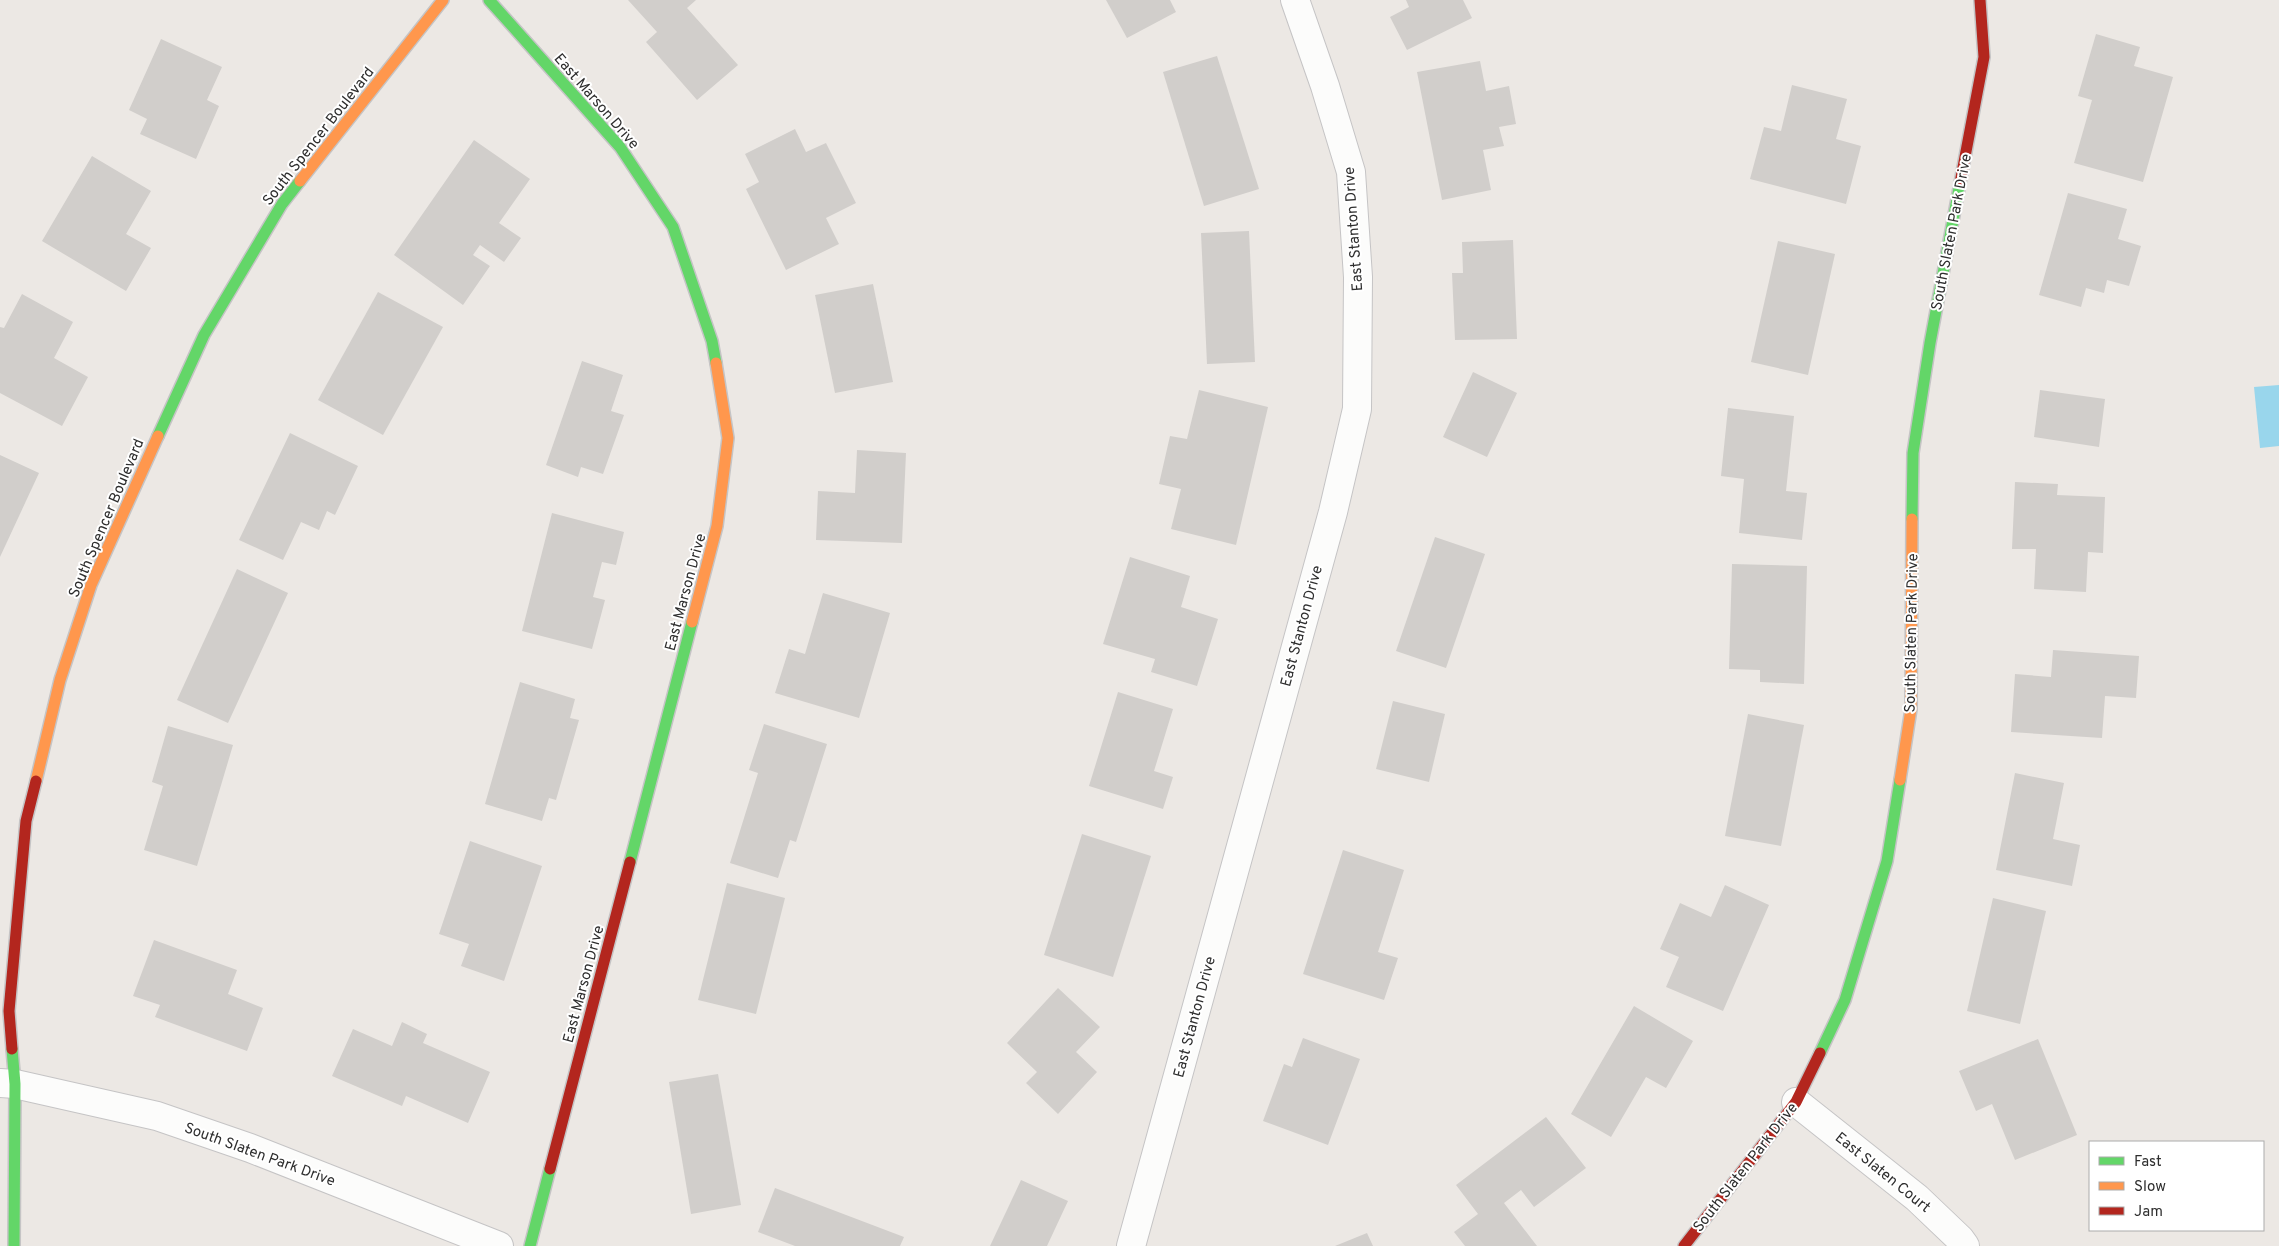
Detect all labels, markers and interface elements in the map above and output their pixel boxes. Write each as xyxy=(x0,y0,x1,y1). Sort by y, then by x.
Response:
street label: East Marson Drive xyxy=(549,50,643,154)
street label: South Spencer Boulevard xyxy=(259,64,379,210)
street label: South Slaten Park Drive xyxy=(1928,152,1977,312)
street label: East Stanton Drive xyxy=(1341,166,1368,292)
street label: South Spencer Boulevard xyxy=(65,436,149,601)
street label: East Marson Drive xyxy=(662,532,711,653)
street label: South Slaten Park Drive xyxy=(1902,553,1923,713)
street label: East Stanton Drive xyxy=(1277,564,1328,689)
street label: East Marson Drive xyxy=(560,924,609,1045)
street label: East Stanton Drive xyxy=(1170,955,1221,1080)
street label: South Slaten Park Drive xyxy=(1690,1099,1803,1236)
street label: South Slaten Park Drive xyxy=(181,1119,338,1192)
street label: East Slaten Court xyxy=(1830,1129,1934,1218)
legend xyxy=(2089,1141,2264,1231)
text: Fast xyxy=(2134,1153,2162,1172)
text: Slow xyxy=(2134,1178,2166,1197)
text: Jam xyxy=(2134,1203,2163,1222)

